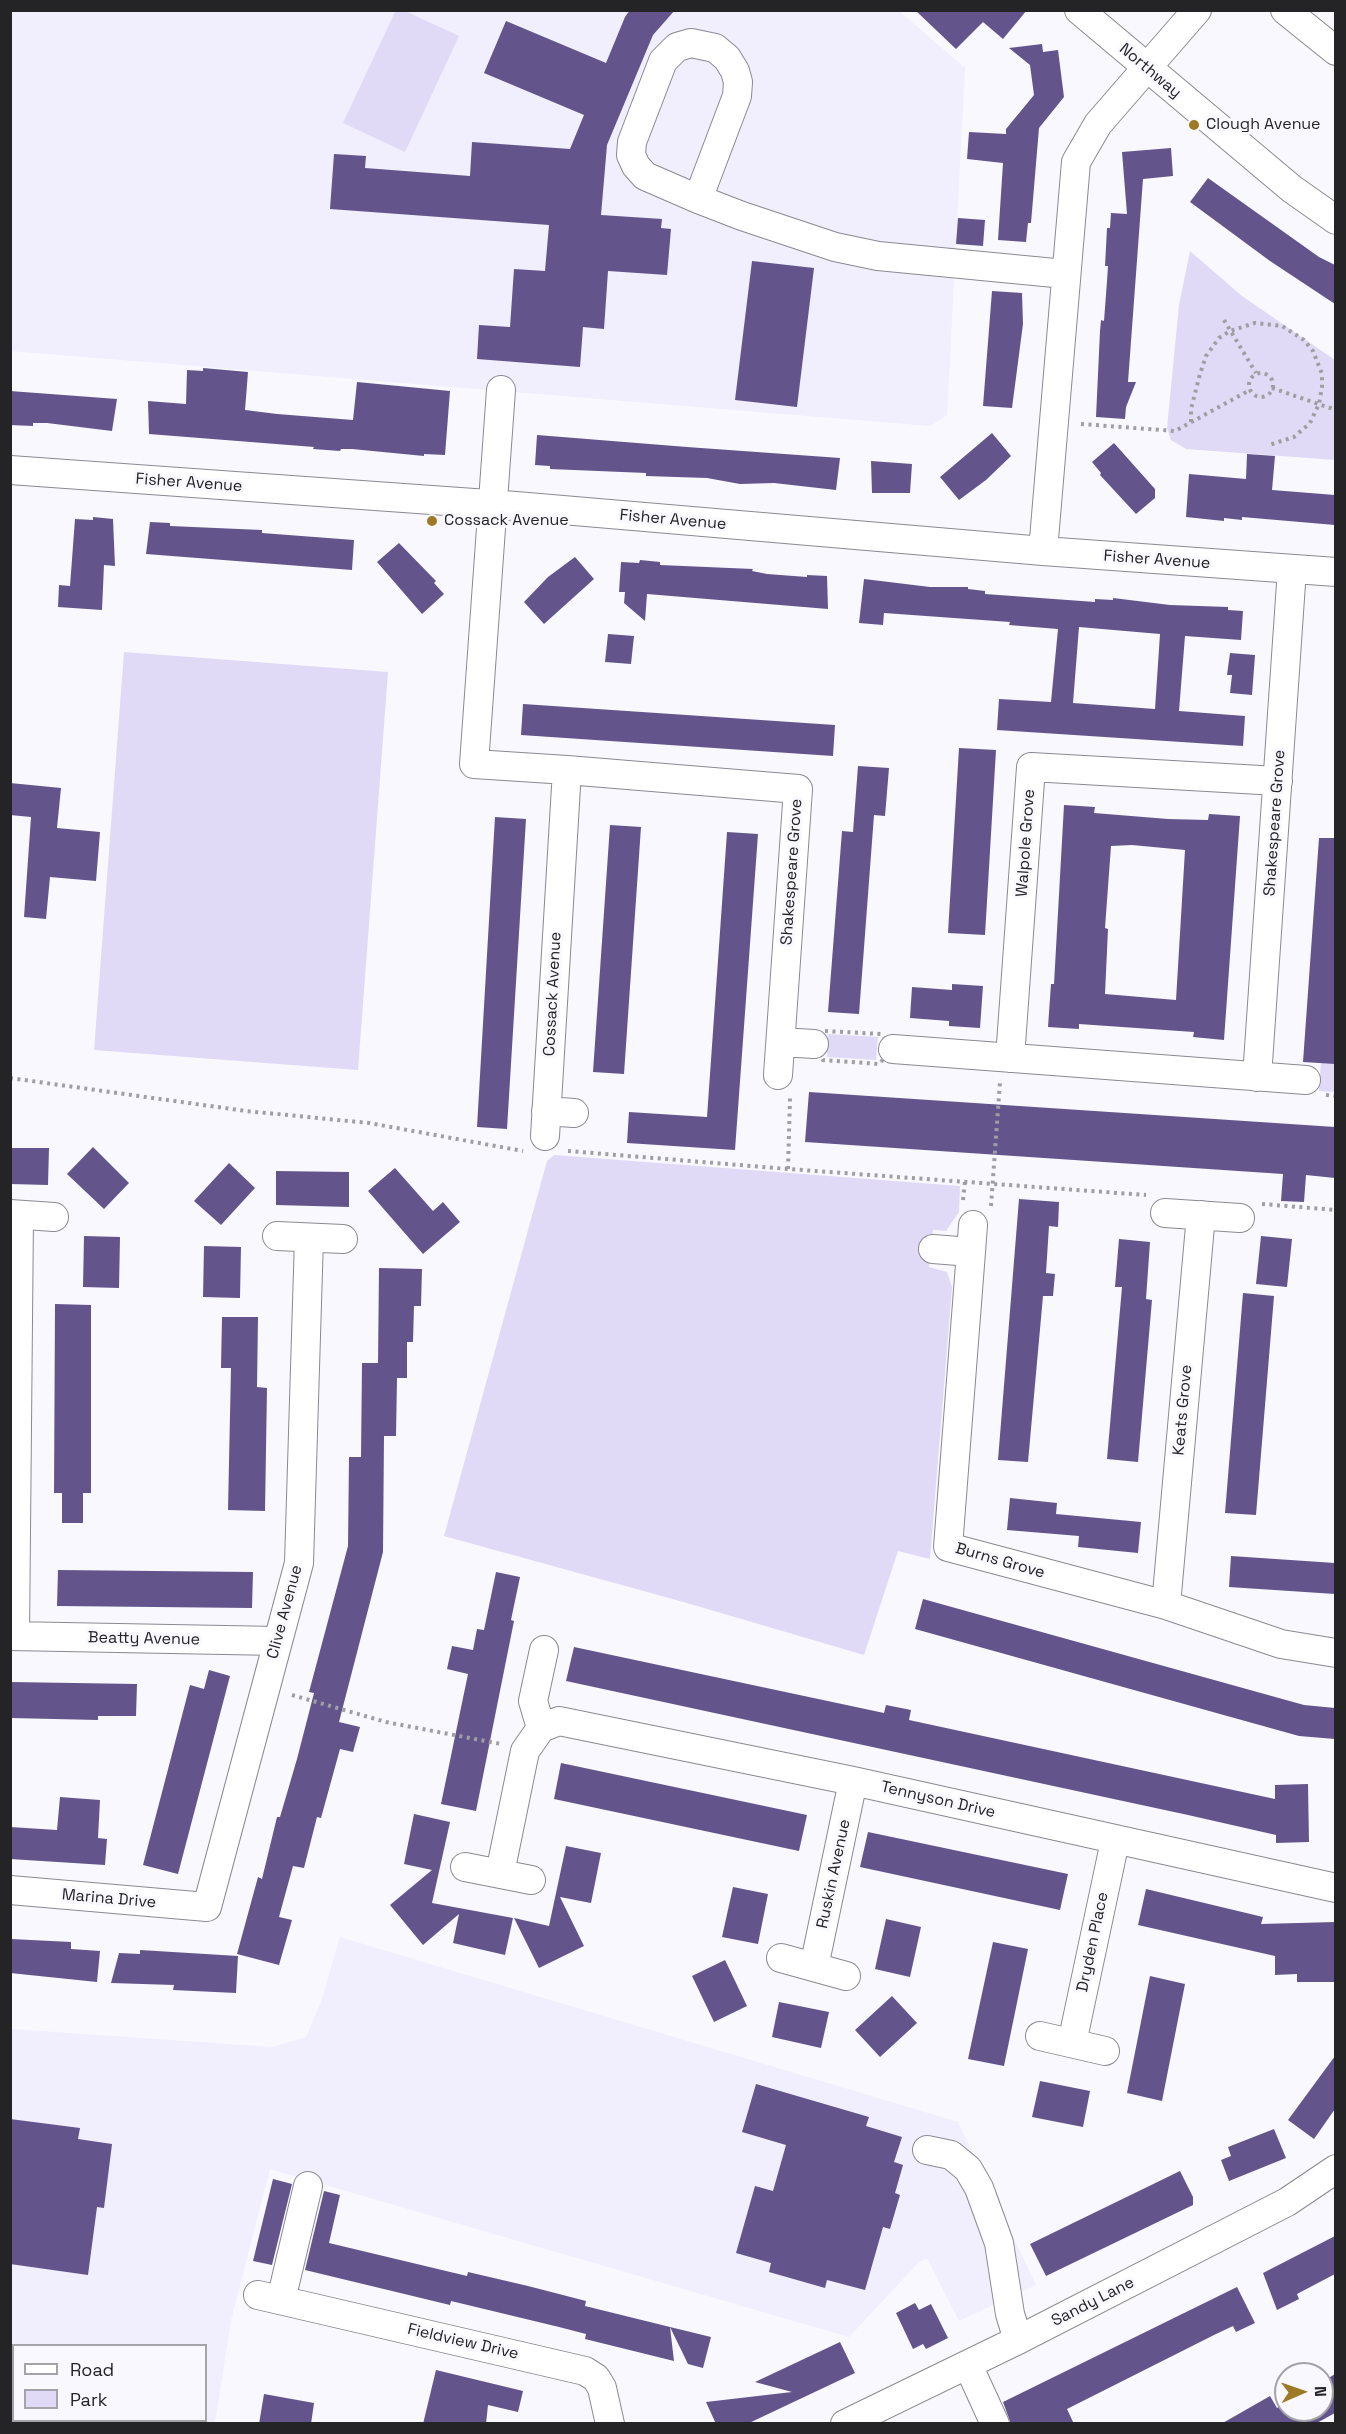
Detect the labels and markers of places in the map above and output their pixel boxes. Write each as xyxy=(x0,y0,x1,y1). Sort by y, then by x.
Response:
place label: Clough Avenue xyxy=(1206,115,1321,135)
marker: Clough Avenue xyxy=(1187,118,1201,132)
place label: Cossack Avenue xyxy=(444,511,569,531)
marker: Cossack Avenue xyxy=(425,514,439,528)

